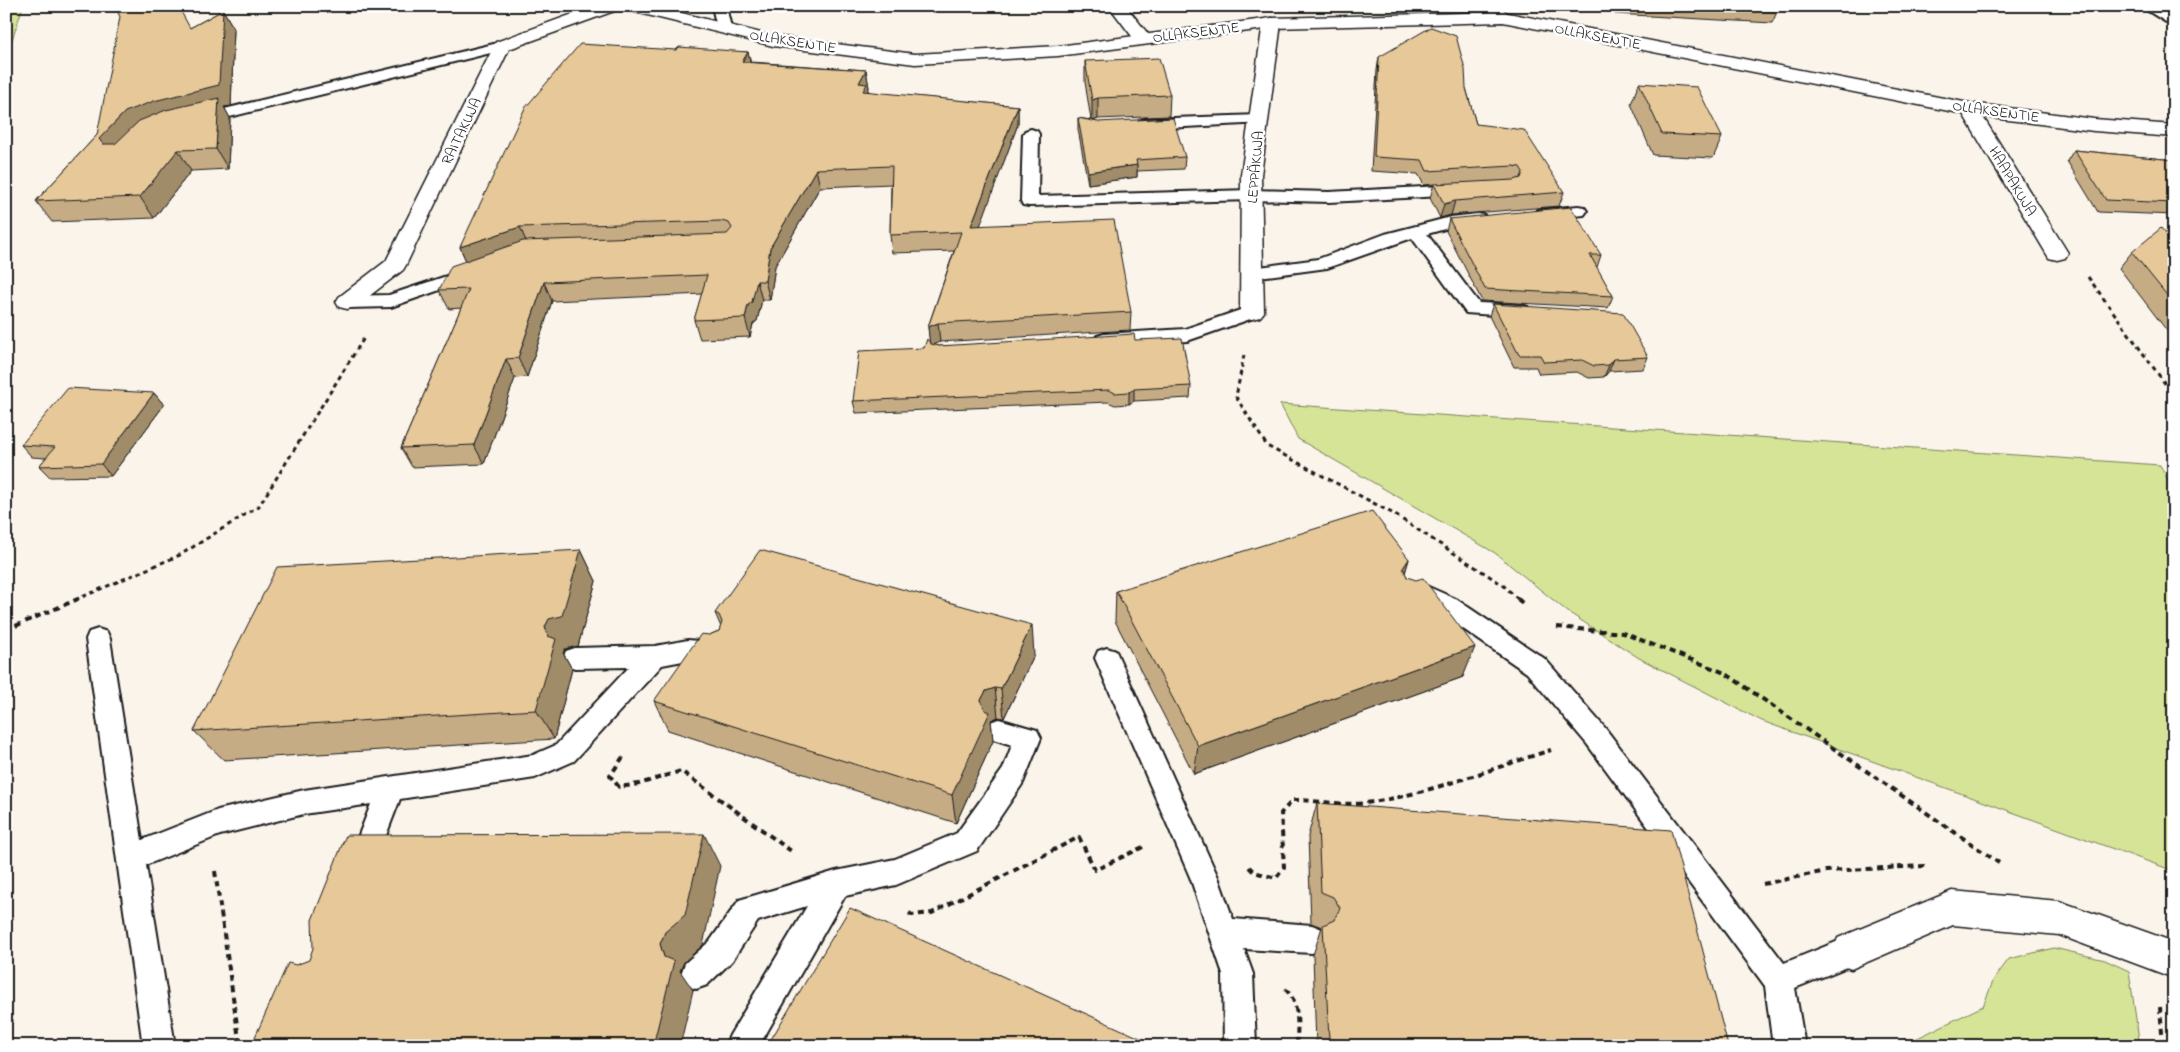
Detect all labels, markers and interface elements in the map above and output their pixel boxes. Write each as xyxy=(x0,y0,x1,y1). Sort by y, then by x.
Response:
street label: OLLAKSENTIE xyxy=(1151,17,1241,49)
street label: OLLAKSENTIE xyxy=(1553,18,1643,56)
street label: OLLAKSENTIE xyxy=(748,24,838,60)
street label: RAITAKUJA xyxy=(436,94,488,169)
street label: OLLAKSENTIE xyxy=(1951,95,2041,129)
street label: LEPPÄKUJA xyxy=(1242,130,1270,204)
street label: HAAPAKUJA xyxy=(1983,143,2042,220)

